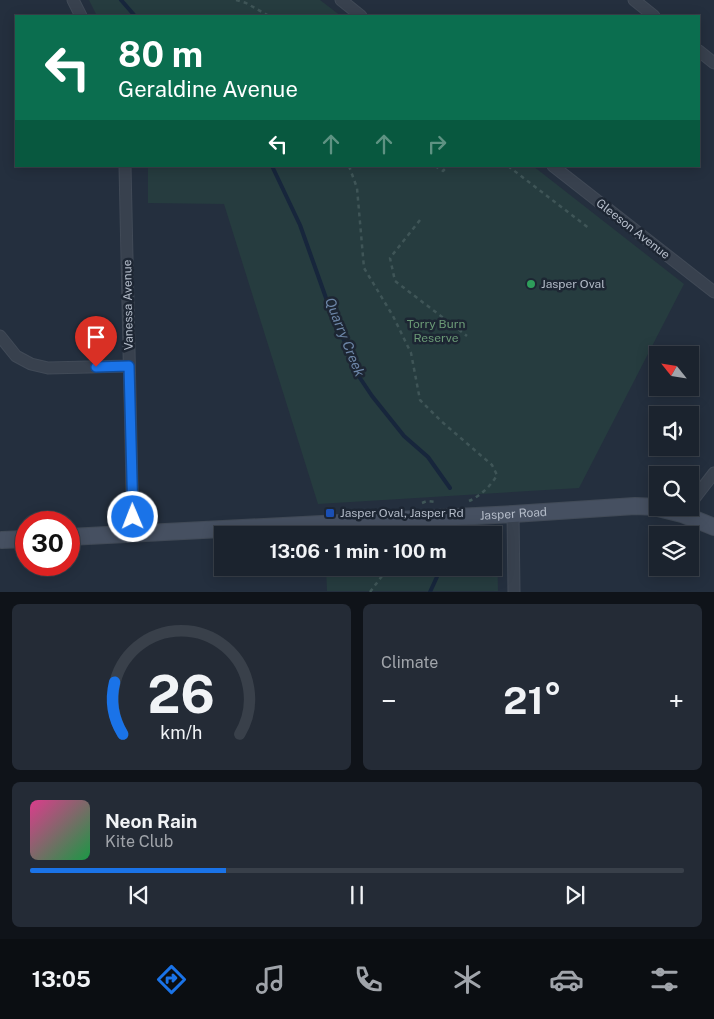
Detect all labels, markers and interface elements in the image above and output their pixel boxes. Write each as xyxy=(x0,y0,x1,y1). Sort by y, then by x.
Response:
text: 80 m xyxy=(118,34,203,75)
icon: left xyxy=(35,35,100,100)
text: Geraldine Avenue xyxy=(118,76,298,102)
icon: left xyxy=(264,130,292,158)
icon: ahead xyxy=(317,130,345,158)
icon: ahead xyxy=(370,130,398,158)
icon: right xyxy=(423,130,451,158)
street label: Gleeson Avenue xyxy=(593,196,673,262)
street label: Vanessa Avenue xyxy=(120,259,136,351)
place label: Jasper Oval xyxy=(541,277,605,291)
marker: Jasper Oval xyxy=(525,278,537,290)
water label: Quarry Creek xyxy=(322,295,368,379)
pin xyxy=(75,316,117,367)
park label: Torry Burn Reserve xyxy=(407,317,465,345)
icon: arrive xyxy=(82,323,110,351)
north arrow xyxy=(649,346,699,396)
map controls xyxy=(649,346,699,576)
button: sound xyxy=(649,406,699,456)
button: search xyxy=(649,466,699,516)
position arrow xyxy=(106,490,158,542)
street label: Jasper Road xyxy=(479,505,547,523)
place label: Jasper Oval, Jasper Rd xyxy=(340,506,464,520)
marker: Jasper Oval, Jasper Rd xyxy=(324,507,336,519)
speed limit sign: 30 xyxy=(15,511,80,576)
button: layers xyxy=(649,526,699,576)
text: 13:06 · 1 min · 100 m xyxy=(269,540,447,562)
text: Climate xyxy=(381,653,438,672)
text: 26 xyxy=(148,664,215,725)
text: 21° xyxy=(503,678,562,723)
text: − xyxy=(381,684,397,717)
text: + xyxy=(668,684,684,717)
text: km/h xyxy=(160,722,203,743)
text: Neon Rain xyxy=(105,810,197,832)
text: Kite Club xyxy=(105,832,173,851)
icon: previous xyxy=(125,881,153,909)
icon: pause xyxy=(343,881,371,909)
icon: next xyxy=(561,881,589,909)
icon: directions xyxy=(154,962,189,997)
icon: music xyxy=(253,962,288,997)
icon: phone xyxy=(351,962,386,997)
icon: climate xyxy=(450,962,485,997)
icon: car xyxy=(549,962,584,997)
icon: filters xyxy=(647,962,682,997)
text: 13:05 xyxy=(32,966,91,992)

